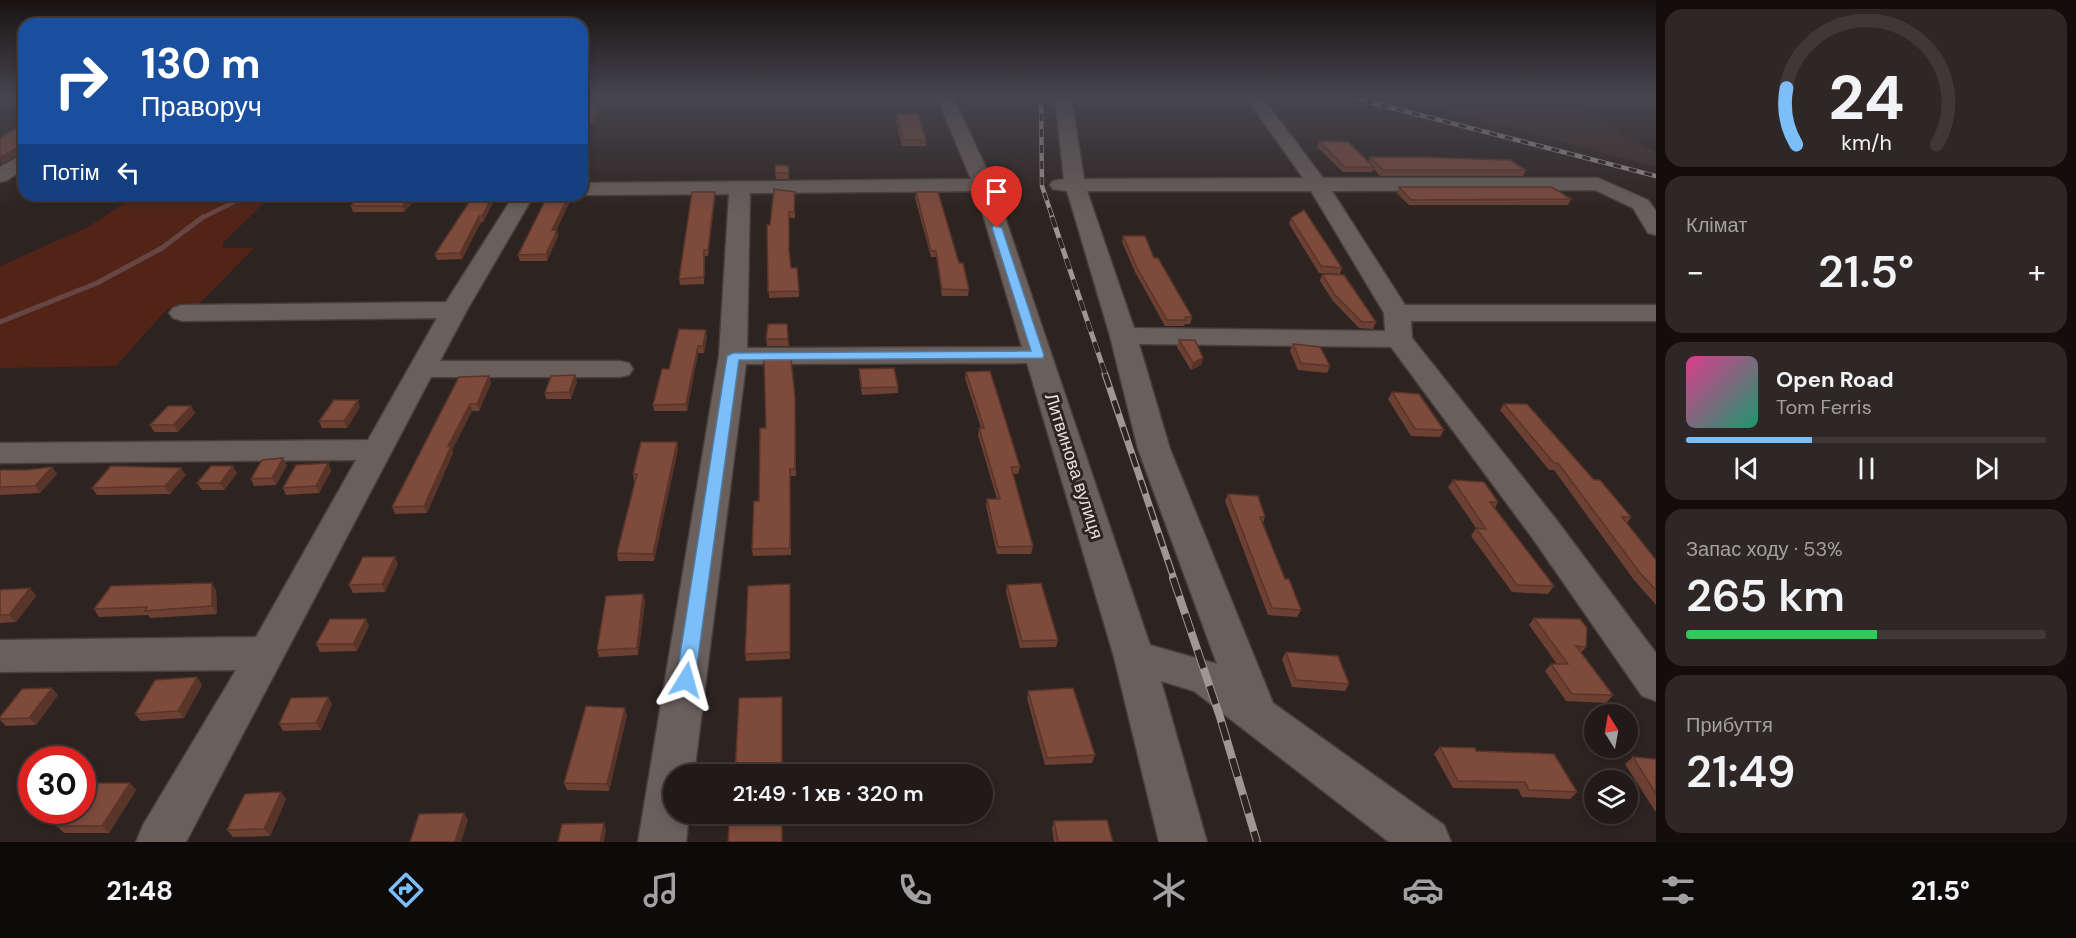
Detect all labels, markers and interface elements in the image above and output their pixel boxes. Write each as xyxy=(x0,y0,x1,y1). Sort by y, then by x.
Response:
text: 130 m xyxy=(141,36,261,91)
icon: right xyxy=(42,42,120,120)
text: 24 xyxy=(1828,57,1904,138)
text: Праворуч xyxy=(141,89,262,124)
text: km/h xyxy=(1841,129,1891,157)
icon: left xyxy=(112,156,145,189)
text: Потім xyxy=(42,158,100,187)
pin xyxy=(971,166,1022,228)
icon: arrive xyxy=(980,175,1013,208)
text: Клімат xyxy=(1686,212,1747,238)
text: 21.5° xyxy=(1818,242,1914,301)
text: − xyxy=(1686,250,1704,293)
text: + xyxy=(2028,250,2046,293)
text: Open Road xyxy=(1776,365,1894,394)
street label: Литвинова вулиця xyxy=(1039,390,1109,542)
text: Tom Ferris xyxy=(1776,394,1872,420)
icon: previous xyxy=(1730,452,1763,485)
icon: pause xyxy=(1850,452,1883,485)
icon: next xyxy=(1970,452,2003,485)
text: Запас ходу · 53% xyxy=(1686,536,1843,562)
text: 265 km xyxy=(1686,566,1845,625)
position arrow xyxy=(654,648,718,712)
north arrow xyxy=(1584,704,1638,758)
map controls xyxy=(1584,704,1638,824)
text: Прибуття xyxy=(1686,712,1773,738)
text: 21:49 xyxy=(1686,742,1796,801)
speed limit sign: 30 xyxy=(18,746,96,824)
button: layers xyxy=(1584,770,1638,824)
text: 21:49 · 1 хв · 320 m xyxy=(732,779,924,808)
icon: directions xyxy=(385,869,427,911)
icon: music xyxy=(640,869,682,911)
icon: phone xyxy=(894,869,936,911)
icon: climate xyxy=(1148,869,1190,911)
icon: car xyxy=(1402,869,1444,911)
icon: filters xyxy=(1657,869,1699,911)
text: 21:48 xyxy=(106,873,173,908)
text: 21.5° xyxy=(1911,873,1970,908)

